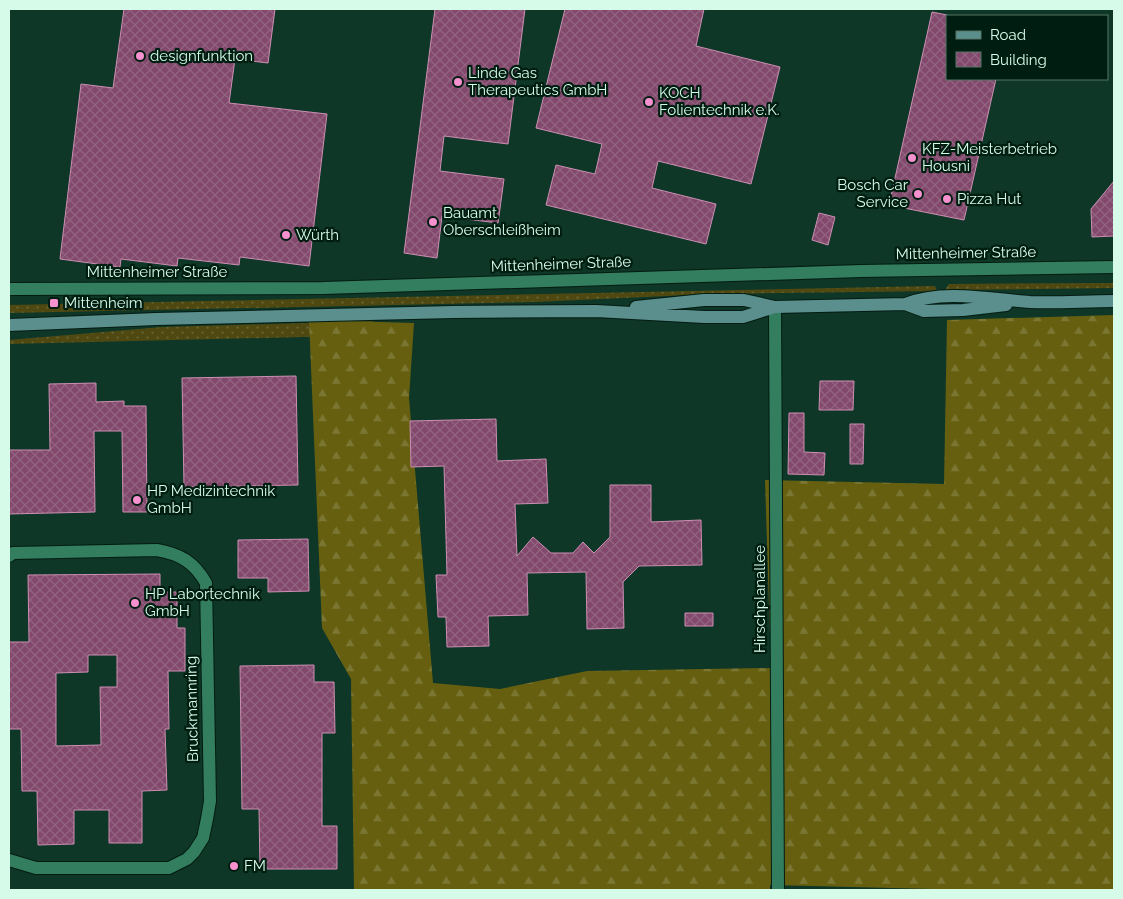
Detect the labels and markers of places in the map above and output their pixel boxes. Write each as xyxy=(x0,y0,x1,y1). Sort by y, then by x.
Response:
place label: designfunktion xyxy=(150,47,253,65)
marker: designfunktion xyxy=(134,50,146,62)
place label: Linde Gas Therapeutics GmbH xyxy=(468,64,607,99)
marker: Linde Gas Therapeutics GmbH xyxy=(452,76,464,88)
place label: KOCH Folientechnik e.K. xyxy=(659,84,780,119)
marker: KOCH Folientechnik e.K. xyxy=(643,96,655,108)
place label: KFZ-Meisterbetrieb Housni xyxy=(922,140,1057,175)
marker: KFZ-Meisterbetrieb Housni xyxy=(906,152,918,164)
place label: Bosch Car Service xyxy=(837,176,909,211)
marker: Bosch Car Service xyxy=(912,188,924,200)
place label: Pizza Hut xyxy=(957,190,1021,208)
marker: Pizza Hut xyxy=(941,193,953,205)
place label: Bauamt Oberschleißheim xyxy=(443,204,561,239)
marker: Bauamt Oberschleißheim xyxy=(427,216,439,228)
place label: Würth xyxy=(296,226,339,244)
marker: Würth xyxy=(280,229,292,241)
place label: Mittenheim xyxy=(64,294,143,312)
marker: Mittenheim xyxy=(48,297,60,309)
place label: HP Medizintechnik GmbH xyxy=(147,482,275,517)
marker: HP Medizintechnik GmbH xyxy=(131,494,143,506)
place label: HP Labortechnik GmbH xyxy=(145,585,260,620)
marker: HP Labortechnik GmbH xyxy=(129,597,141,609)
place label: FM xyxy=(244,857,266,875)
marker: FM xyxy=(228,860,240,872)

